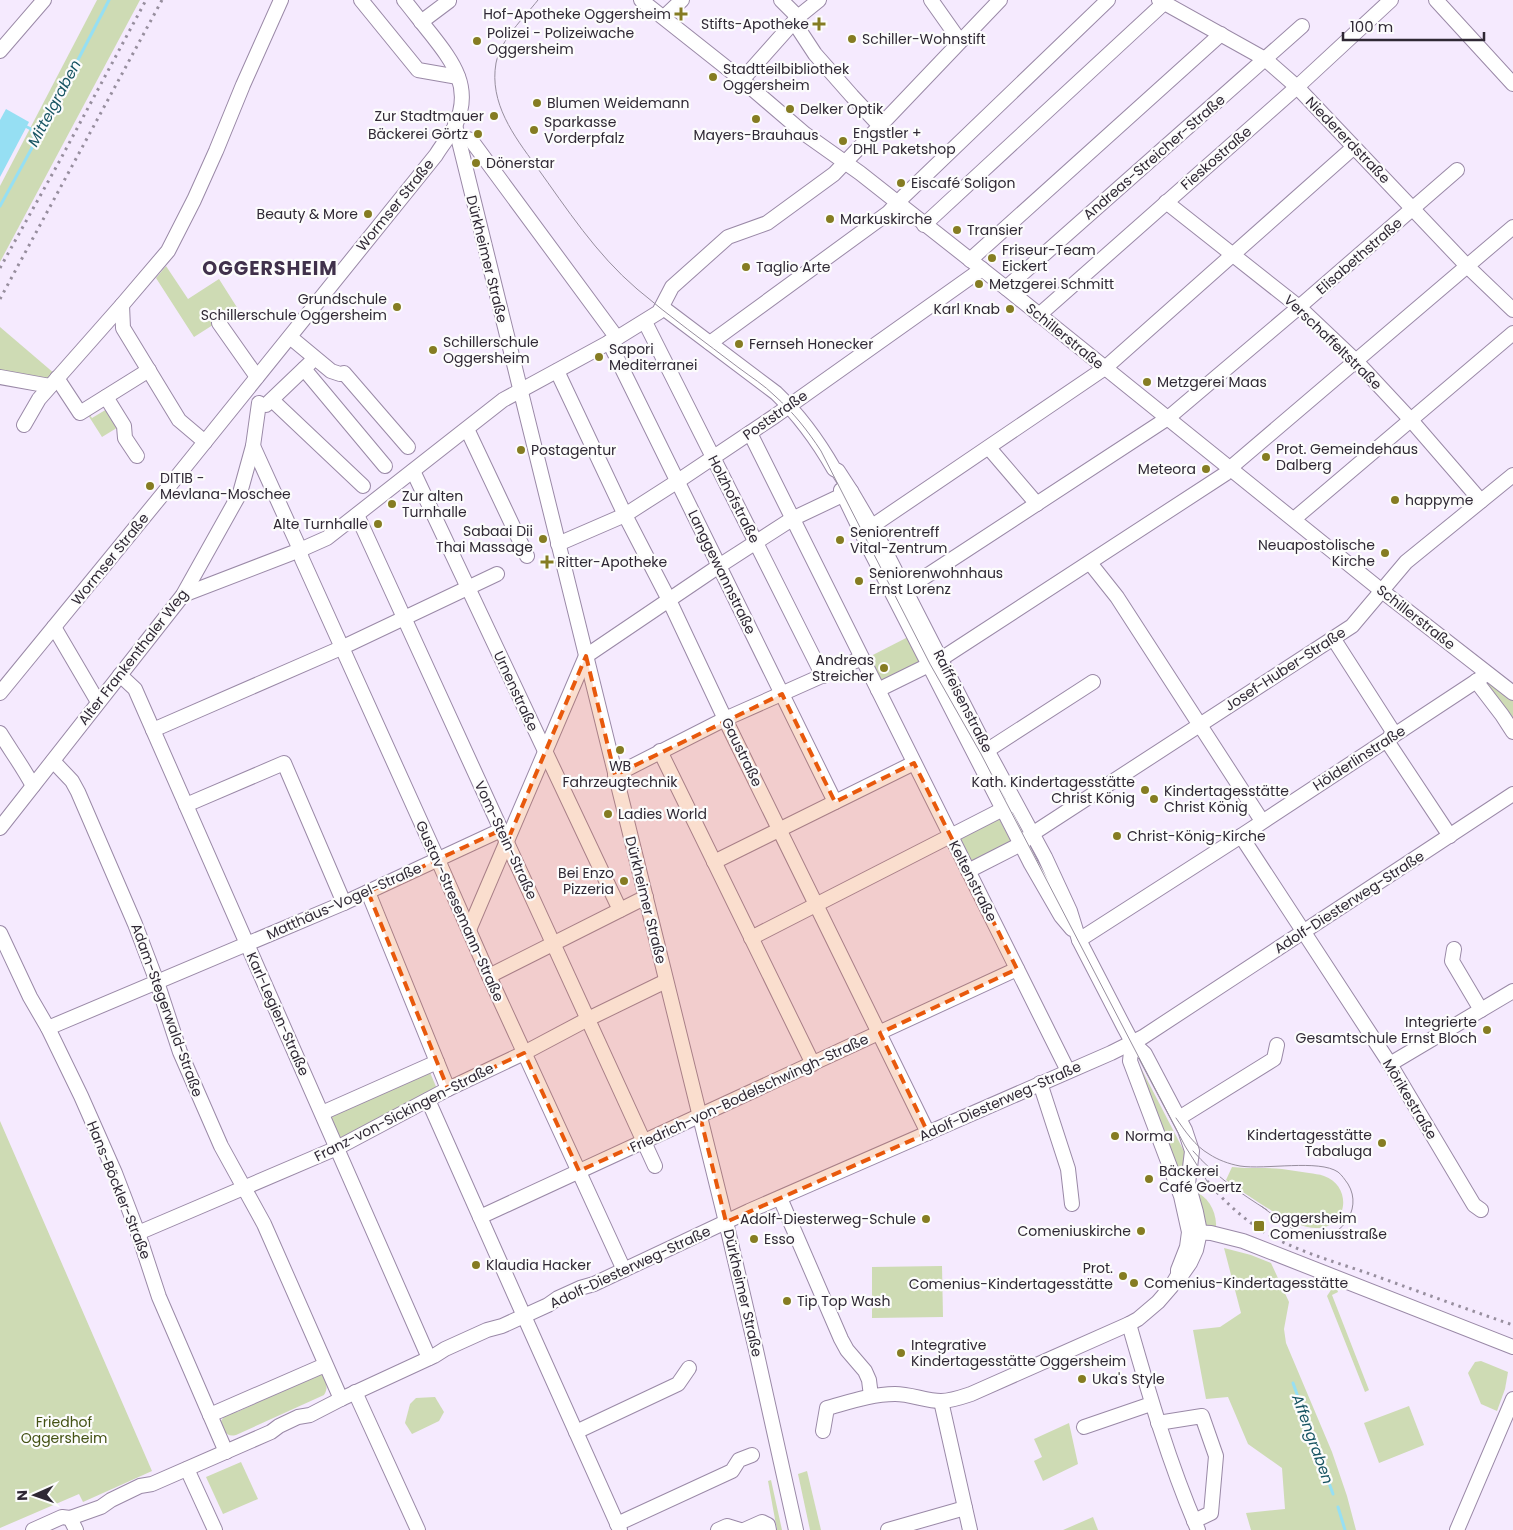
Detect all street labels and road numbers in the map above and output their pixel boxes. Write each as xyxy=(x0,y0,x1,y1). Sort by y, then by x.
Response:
street label: Andreas-Streicher-Straße xyxy=(1079,89,1230,224)
street label: Niedererdstraße xyxy=(1301,92,1395,188)
street label: Fieskostraße xyxy=(1176,121,1256,194)
street label: Wormser Straße xyxy=(352,154,439,255)
street label: Dürkheimer Straße xyxy=(461,193,513,325)
street label: Elisabethstraße xyxy=(1312,213,1407,299)
street label: Verschaffeltstraße xyxy=(1280,290,1387,394)
street label: Schillerstraße xyxy=(1022,298,1109,374)
street label: Poststraße xyxy=(739,385,812,445)
street label: Holzhofstraße xyxy=(703,452,765,547)
street label: Langgewannstraße xyxy=(683,506,761,638)
street label: Wormser Straße xyxy=(67,508,154,609)
street label: Schillerstraße xyxy=(1372,580,1460,654)
street label: Alter Frankenthaler Weg xyxy=(74,585,192,729)
street label: Josef-Huber-Straße xyxy=(1221,622,1350,716)
street label: Raiffeisenstraße xyxy=(928,646,998,756)
street label: Urnenstraße xyxy=(489,648,543,735)
street label: Gaustraße xyxy=(717,714,767,790)
street label: Hölderlinstraße xyxy=(1309,720,1409,795)
street label: Vom-Stein-Straße xyxy=(470,777,542,903)
street label: Gustav-Stresemann-Straße xyxy=(411,817,509,1005)
street label: Dürkheimer Straße xyxy=(620,834,672,966)
street label: Keltenstraße xyxy=(944,837,1002,925)
street label: Adolf-Diesterweg-Straße xyxy=(1270,846,1428,958)
street label: Matthäus-Vogel-Straße xyxy=(263,858,425,944)
street label: Adam-Stegerwald-Straße xyxy=(126,920,208,1100)
street label: Karl-Legien-Straße xyxy=(242,949,314,1079)
street label: Friedrich-von-Bodelschwingh-Straße xyxy=(626,1029,872,1157)
street label: Mörikestraße xyxy=(1378,1055,1442,1143)
street label: Adolf-Diesterweg-Straße xyxy=(916,1056,1085,1146)
street label: Franz-von-Sickingen-Straße xyxy=(311,1058,498,1166)
street label: Hans-Böckler-Straße xyxy=(82,1118,156,1262)
street label: Adolf-Diesterweg-Straße xyxy=(546,1221,714,1313)
street label: Dürkheimer Straße xyxy=(719,1227,768,1359)

